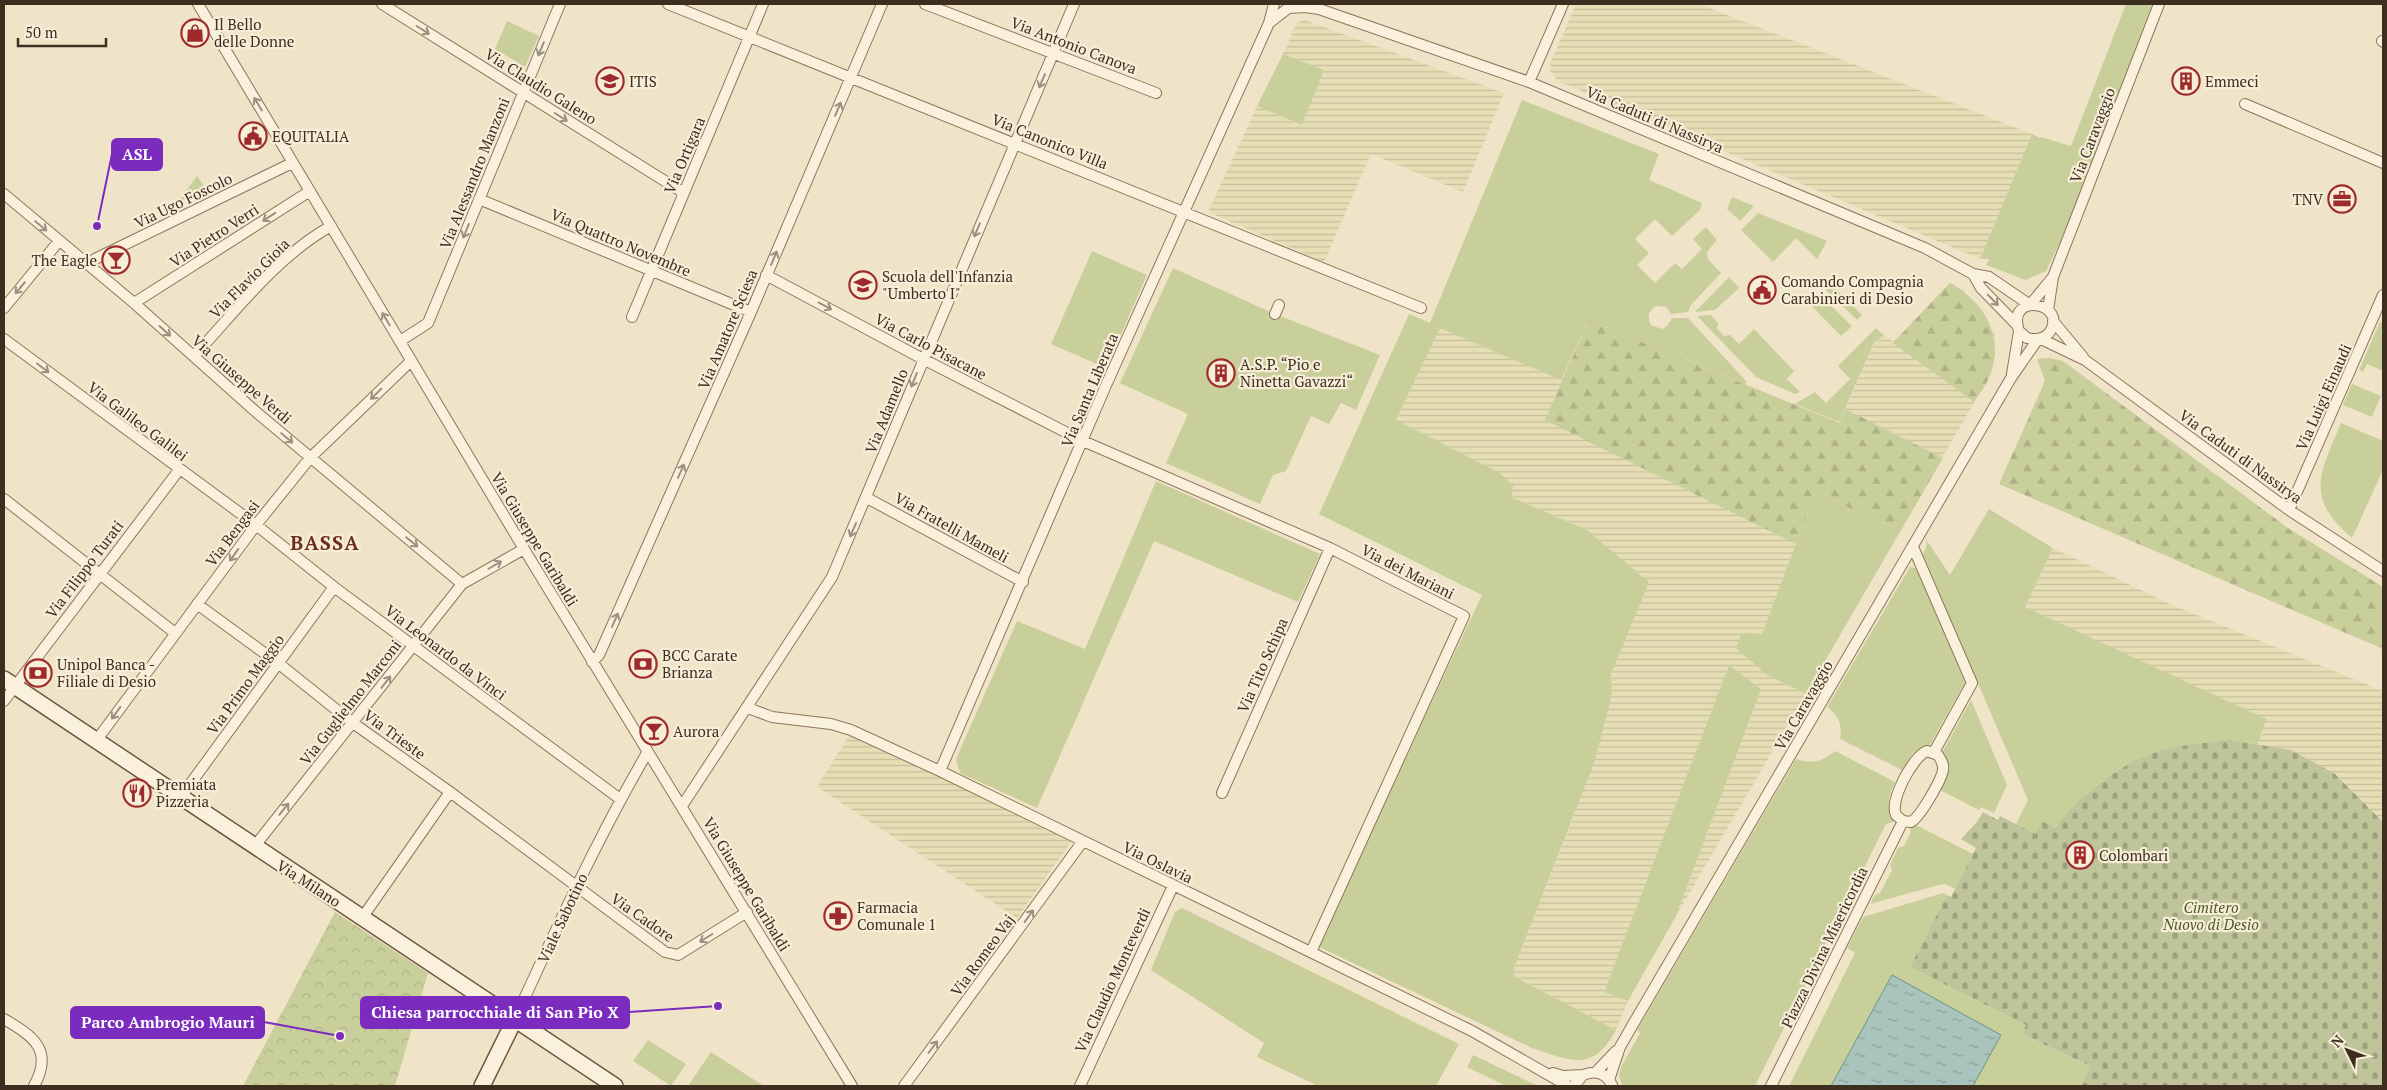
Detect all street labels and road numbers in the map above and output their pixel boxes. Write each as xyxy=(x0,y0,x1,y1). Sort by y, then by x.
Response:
street label: Via Antonio Canova xyxy=(1008,12,1140,78)
street label: Via Claudio Galeno xyxy=(481,44,601,128)
street label: Via Caduti di Nassirya xyxy=(1583,81,1727,157)
street label: Via Caravaggio xyxy=(2065,85,2119,185)
street label: Via Alessandro Manzoni xyxy=(434,94,514,252)
street label: Via Canonico Villa xyxy=(989,109,1111,174)
street label: Via Ortigara xyxy=(659,113,709,197)
street label: Via Ugo Foscolo xyxy=(131,168,235,232)
street label: Via Pietro Verri xyxy=(166,199,262,271)
street label: Via Quattro Novembre xyxy=(548,203,694,281)
street label: Via Flavio Gioia xyxy=(205,233,294,322)
street label: Via Amatore Sciesa xyxy=(693,266,761,392)
street label: Via Carlo Pisacane xyxy=(872,308,990,384)
street label: Via Santa Liberata xyxy=(1056,329,1122,450)
street label: Via Giuseppe Verdi xyxy=(188,330,296,428)
street label: Via Luigi Einaudi xyxy=(2291,341,2355,453)
street label: Via Adamello xyxy=(860,366,912,456)
street label: Via Galileo Galilei xyxy=(84,377,192,465)
street label: Via Caduti di Nassirya xyxy=(2175,405,2307,508)
street label: Via Giuseppe Garibaldi xyxy=(487,468,583,610)
street label: Via Fratelli Mameli xyxy=(891,487,1013,567)
street label: Via Bengasi xyxy=(200,496,264,570)
street label: Via Filippo Turati xyxy=(41,516,127,622)
street label: Via dei Mariani xyxy=(1358,539,1458,603)
street label: Via Leonardo da Vinci xyxy=(381,600,511,704)
street label: Via Tito Schipa xyxy=(1232,614,1292,716)
street label: Via Primo Maggio xyxy=(202,630,288,738)
street label: Via Guglielmo Marconi xyxy=(295,635,405,769)
street label: Via Caravaggio xyxy=(1769,657,1837,753)
street label: Via Trieste xyxy=(360,705,430,763)
street label: Via Giuseppe Garibaldi xyxy=(699,813,795,955)
street label: Via Oslavia xyxy=(1120,836,1197,888)
street label: Via Milano xyxy=(273,855,345,911)
street label: Piazza Divina Misericordia xyxy=(1776,863,1872,1031)
street label: Viale Sabotino xyxy=(532,870,592,966)
street label: Via Cadore xyxy=(607,888,679,946)
street label: Via Claudio Monteverdi xyxy=(1070,904,1154,1056)
street label: Via Romeo Vaj xyxy=(946,910,1018,1000)

